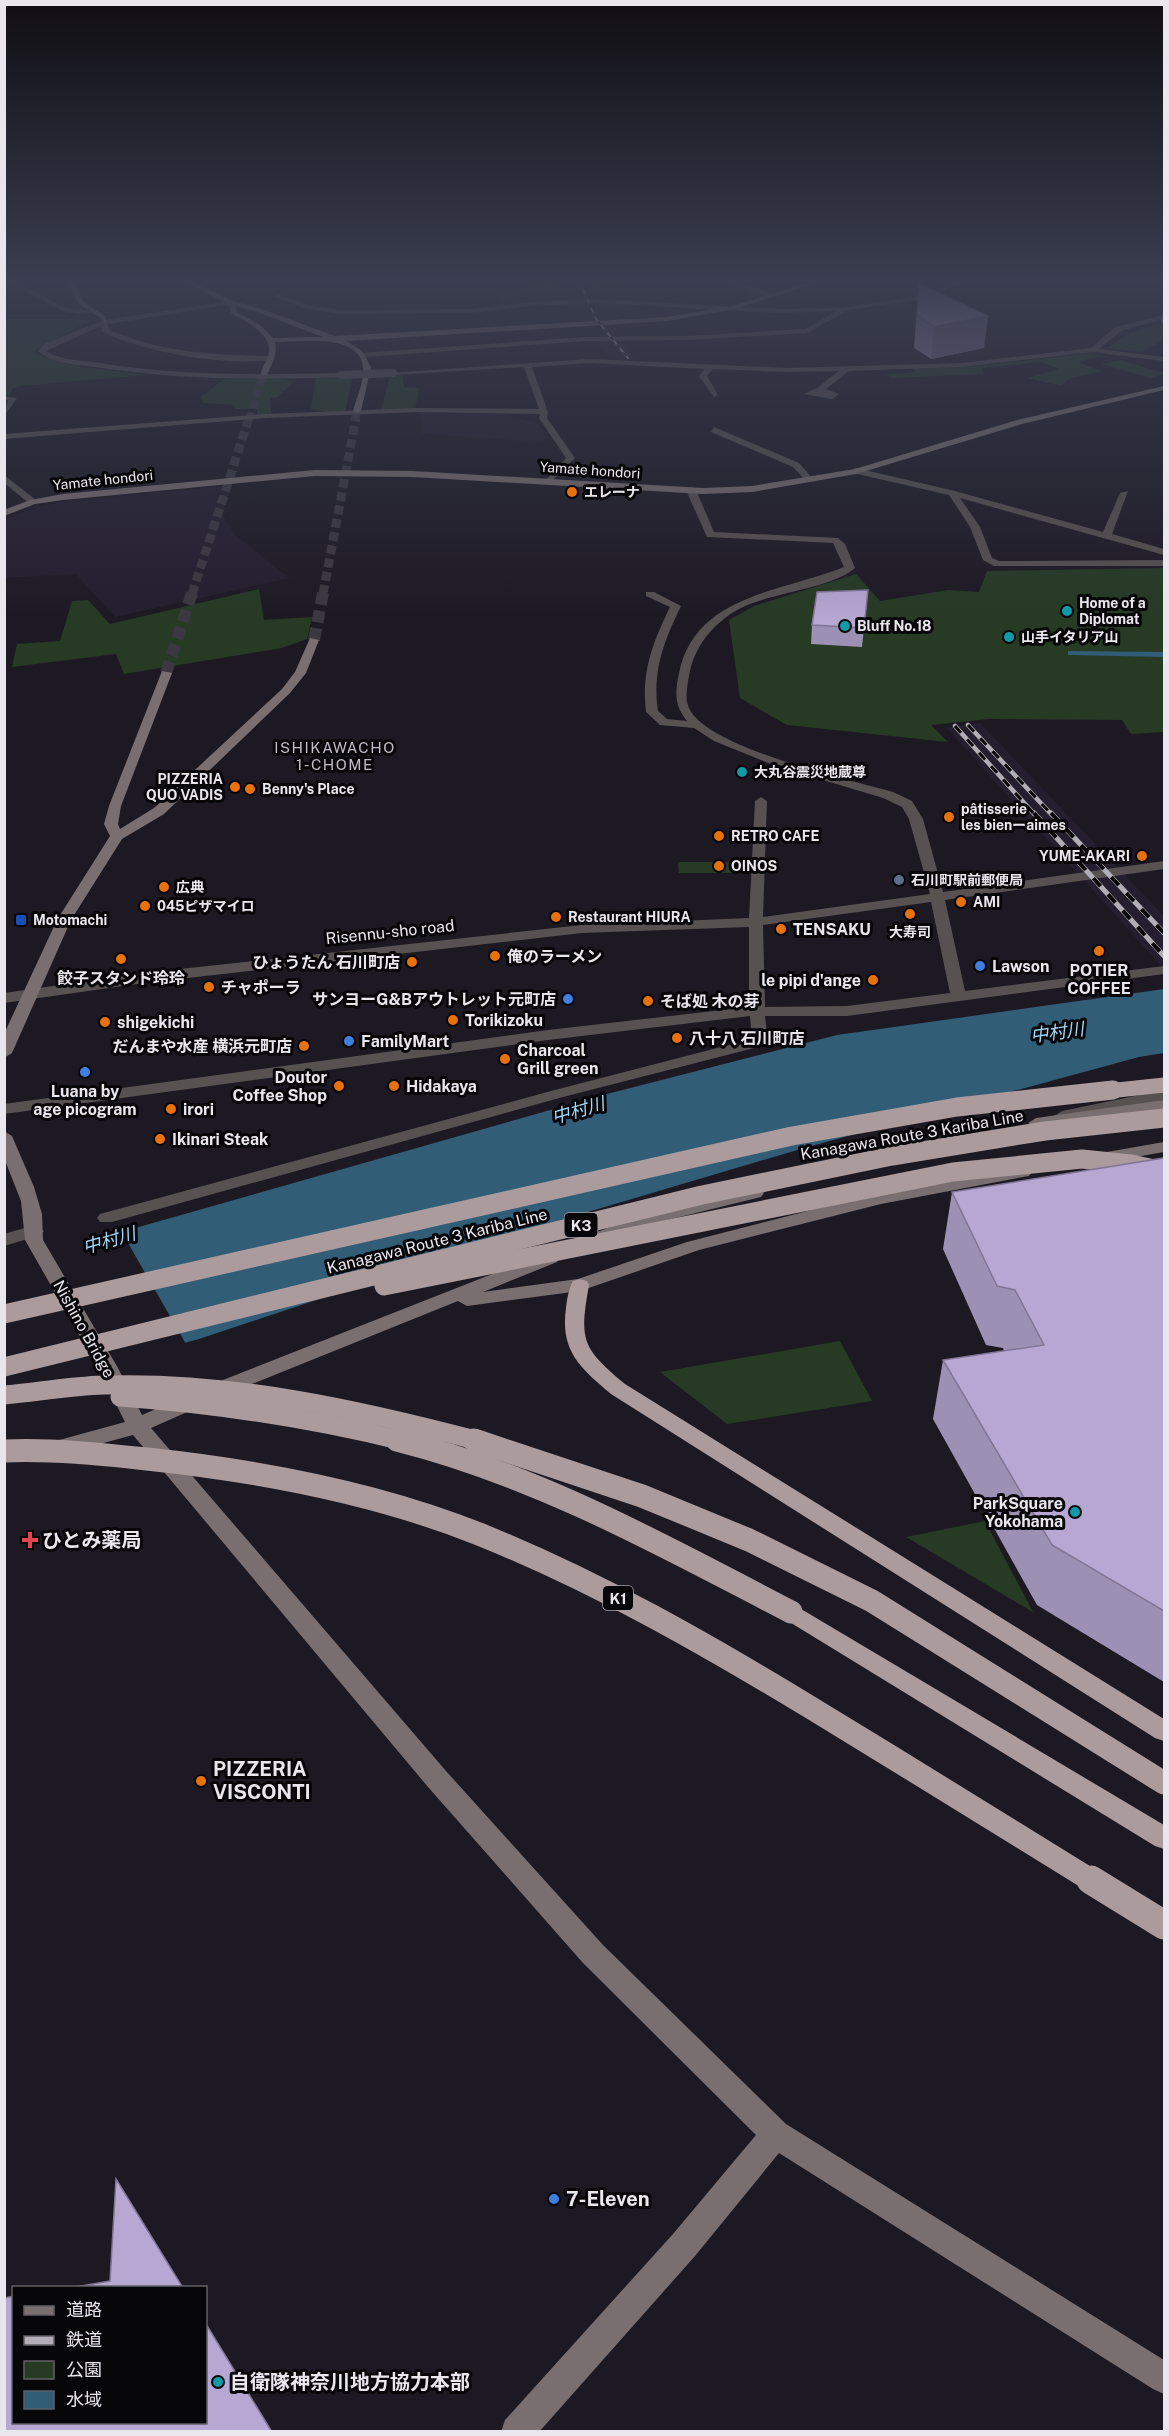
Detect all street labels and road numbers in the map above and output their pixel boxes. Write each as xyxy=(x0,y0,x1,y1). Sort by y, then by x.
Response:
street label: Yamate hondori xyxy=(539,459,641,481)
street label: Yamate hondori xyxy=(52,467,154,493)
street label: Risennu-sho road xyxy=(325,916,455,948)
street label: Kanagawa Route 3 Kariba Line xyxy=(799,1106,1025,1164)
street label: Kanagawa Route 3 Kariba Line xyxy=(325,1204,549,1278)
road number: K3 xyxy=(564,1213,598,1237)
street label: Nishino Bridge xyxy=(49,1277,119,1381)
road number: K1 xyxy=(603,1586,633,1610)

